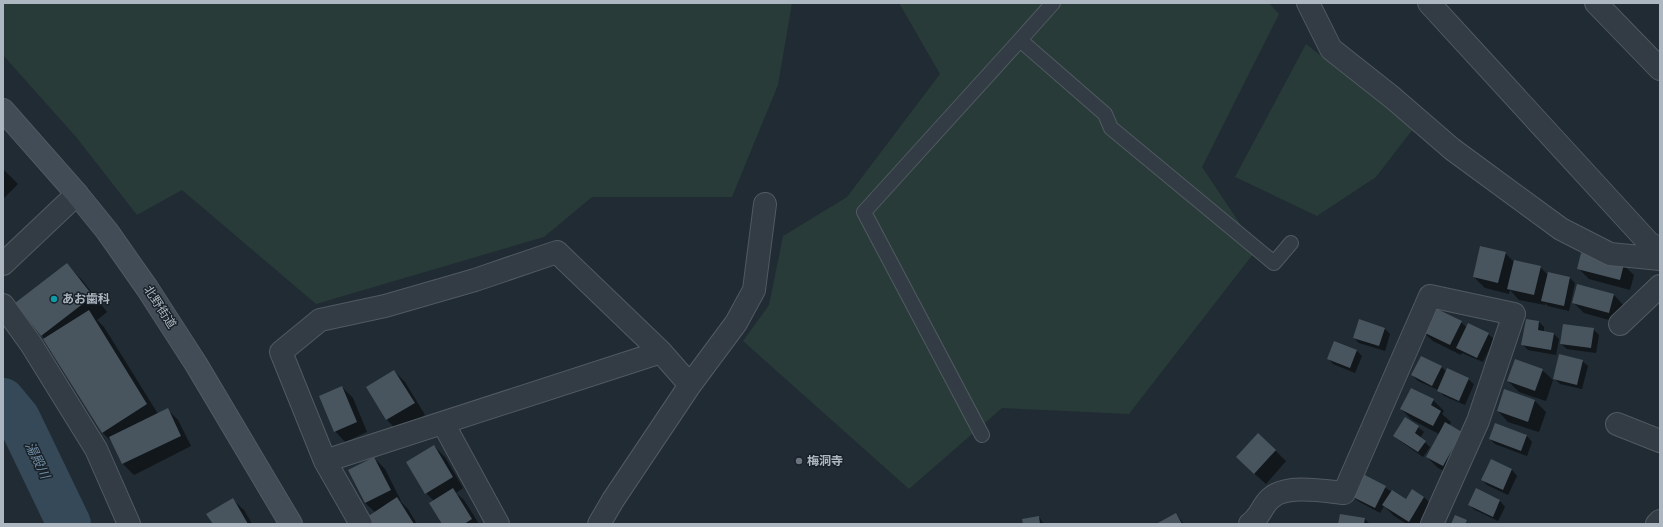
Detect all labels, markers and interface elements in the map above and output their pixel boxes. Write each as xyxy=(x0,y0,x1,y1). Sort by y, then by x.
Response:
street label: 北野街道 xyxy=(141,283,180,331)
place label: あお歯科 xyxy=(62,291,110,306)
marker: あお歯科 xyxy=(49,294,59,304)
water label: 湯殿川 xyxy=(22,439,55,483)
place label: 梅洞寺 xyxy=(807,453,843,468)
marker: 梅洞寺 xyxy=(794,456,804,466)

